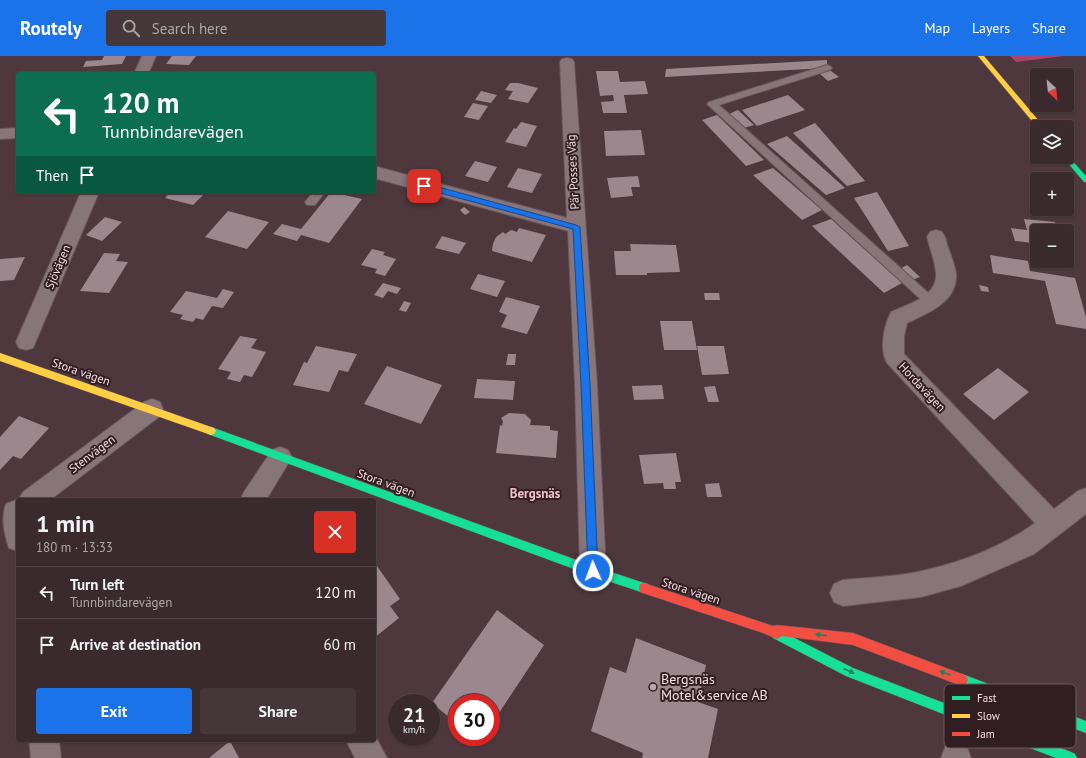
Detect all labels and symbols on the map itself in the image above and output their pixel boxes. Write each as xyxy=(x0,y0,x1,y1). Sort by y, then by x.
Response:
north arrow xyxy=(1030,68,1074,112)
street label: Pär Posses Väg xyxy=(563,134,582,210)
pin xyxy=(407,169,441,203)
street label: Sjövägen xyxy=(42,242,74,291)
street label: Stora vägen xyxy=(50,355,112,388)
street label: Hordavägen xyxy=(896,359,949,414)
street label: Stenvägen xyxy=(66,431,118,476)
street label: Stora vägen xyxy=(355,465,417,500)
district label: Bergsnäs xyxy=(510,485,561,502)
position arrow xyxy=(572,550,614,592)
street label: Stora vägen xyxy=(660,574,722,607)
one-way arrow xyxy=(815,632,827,638)
one-way arrow xyxy=(843,668,855,674)
place label: Bergsnäs Motel&service AB xyxy=(661,670,768,704)
one-way arrow xyxy=(938,670,950,676)
marker: Bergsnäs Motel&service AB xyxy=(648,682,658,692)
legend xyxy=(944,684,1076,748)
text: Fast xyxy=(977,691,997,705)
speed limit sign: 30 xyxy=(448,694,500,746)
text: Slow xyxy=(977,709,1000,723)
text: Jam xyxy=(976,727,995,741)

